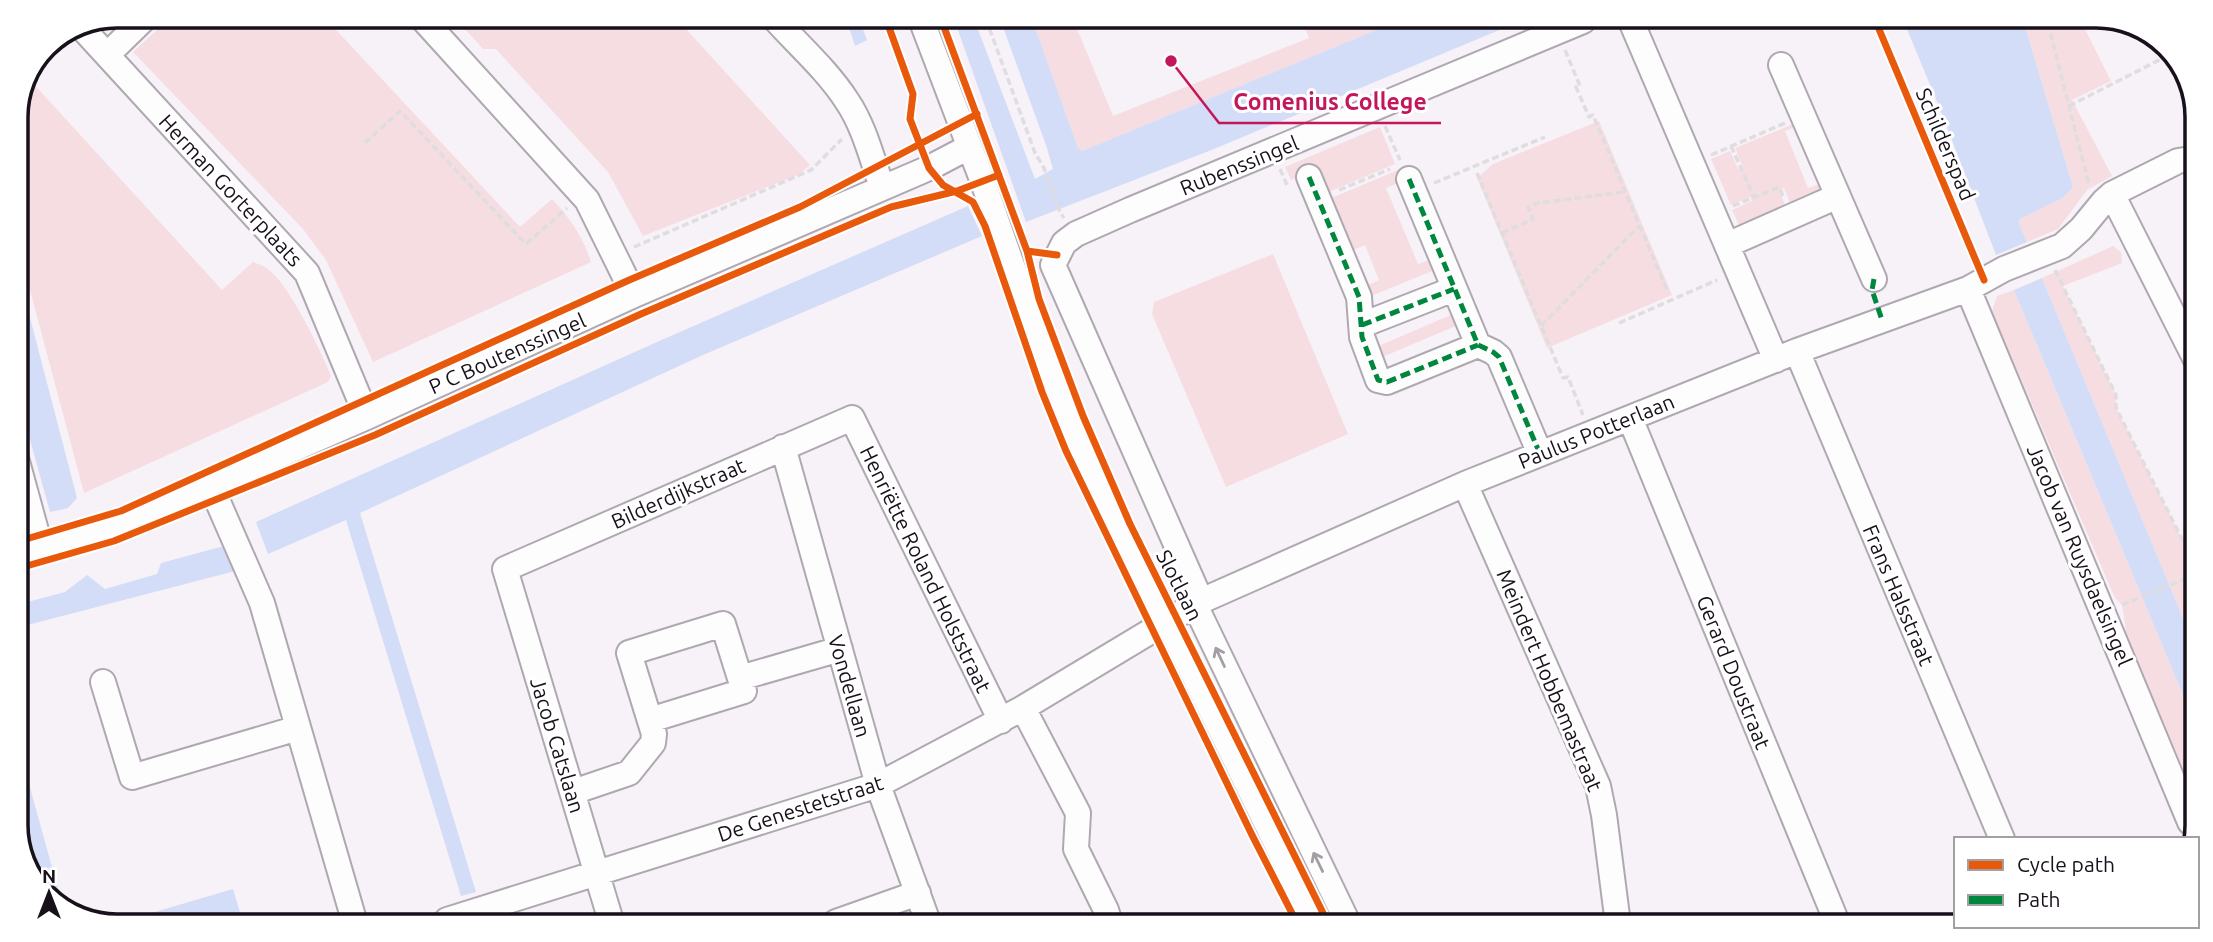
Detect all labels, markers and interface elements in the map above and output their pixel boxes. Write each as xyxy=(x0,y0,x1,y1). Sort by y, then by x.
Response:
callout: Comenius College xyxy=(1219,79,1441,123)
street label: Schilderspad xyxy=(1912,84,1980,204)
text: Comenius College xyxy=(1233,89,1427,114)
street label: Herman Gorterplaats xyxy=(154,109,308,271)
street label: Rubenssingel xyxy=(1176,130,1302,200)
street label: P C Boutenssingel xyxy=(425,308,589,398)
street label: Paulus Potterlaan xyxy=(1514,389,1678,473)
street label: Jacob van Ruysdaelsingel xyxy=(2022,441,2138,669)
street label: Henriëtte Roland Holststraat xyxy=(856,442,996,696)
street label: Bilderdijkstraat xyxy=(607,453,749,533)
street label: Frans Halsstraat xyxy=(1859,521,1939,669)
street label: Slotlaan xyxy=(1152,546,1208,624)
street label: Meindert Hobbemastraat xyxy=(1492,565,1608,795)
street label: Gerard Doustraat xyxy=(1692,592,1776,752)
street label: Vondellaan xyxy=(824,632,876,740)
one-way arrow xyxy=(1212,647,1226,668)
street label: Jacob Catslaan xyxy=(526,674,590,816)
street label: De Genestetstraat xyxy=(714,770,886,846)
legend xyxy=(1954,837,2199,928)
one-way arrow xyxy=(1311,852,1324,873)
text: Cycle path xyxy=(2017,852,2115,876)
north arrow xyxy=(14,858,84,928)
text: N xyxy=(42,865,56,887)
text: Path xyxy=(2017,887,2060,911)

